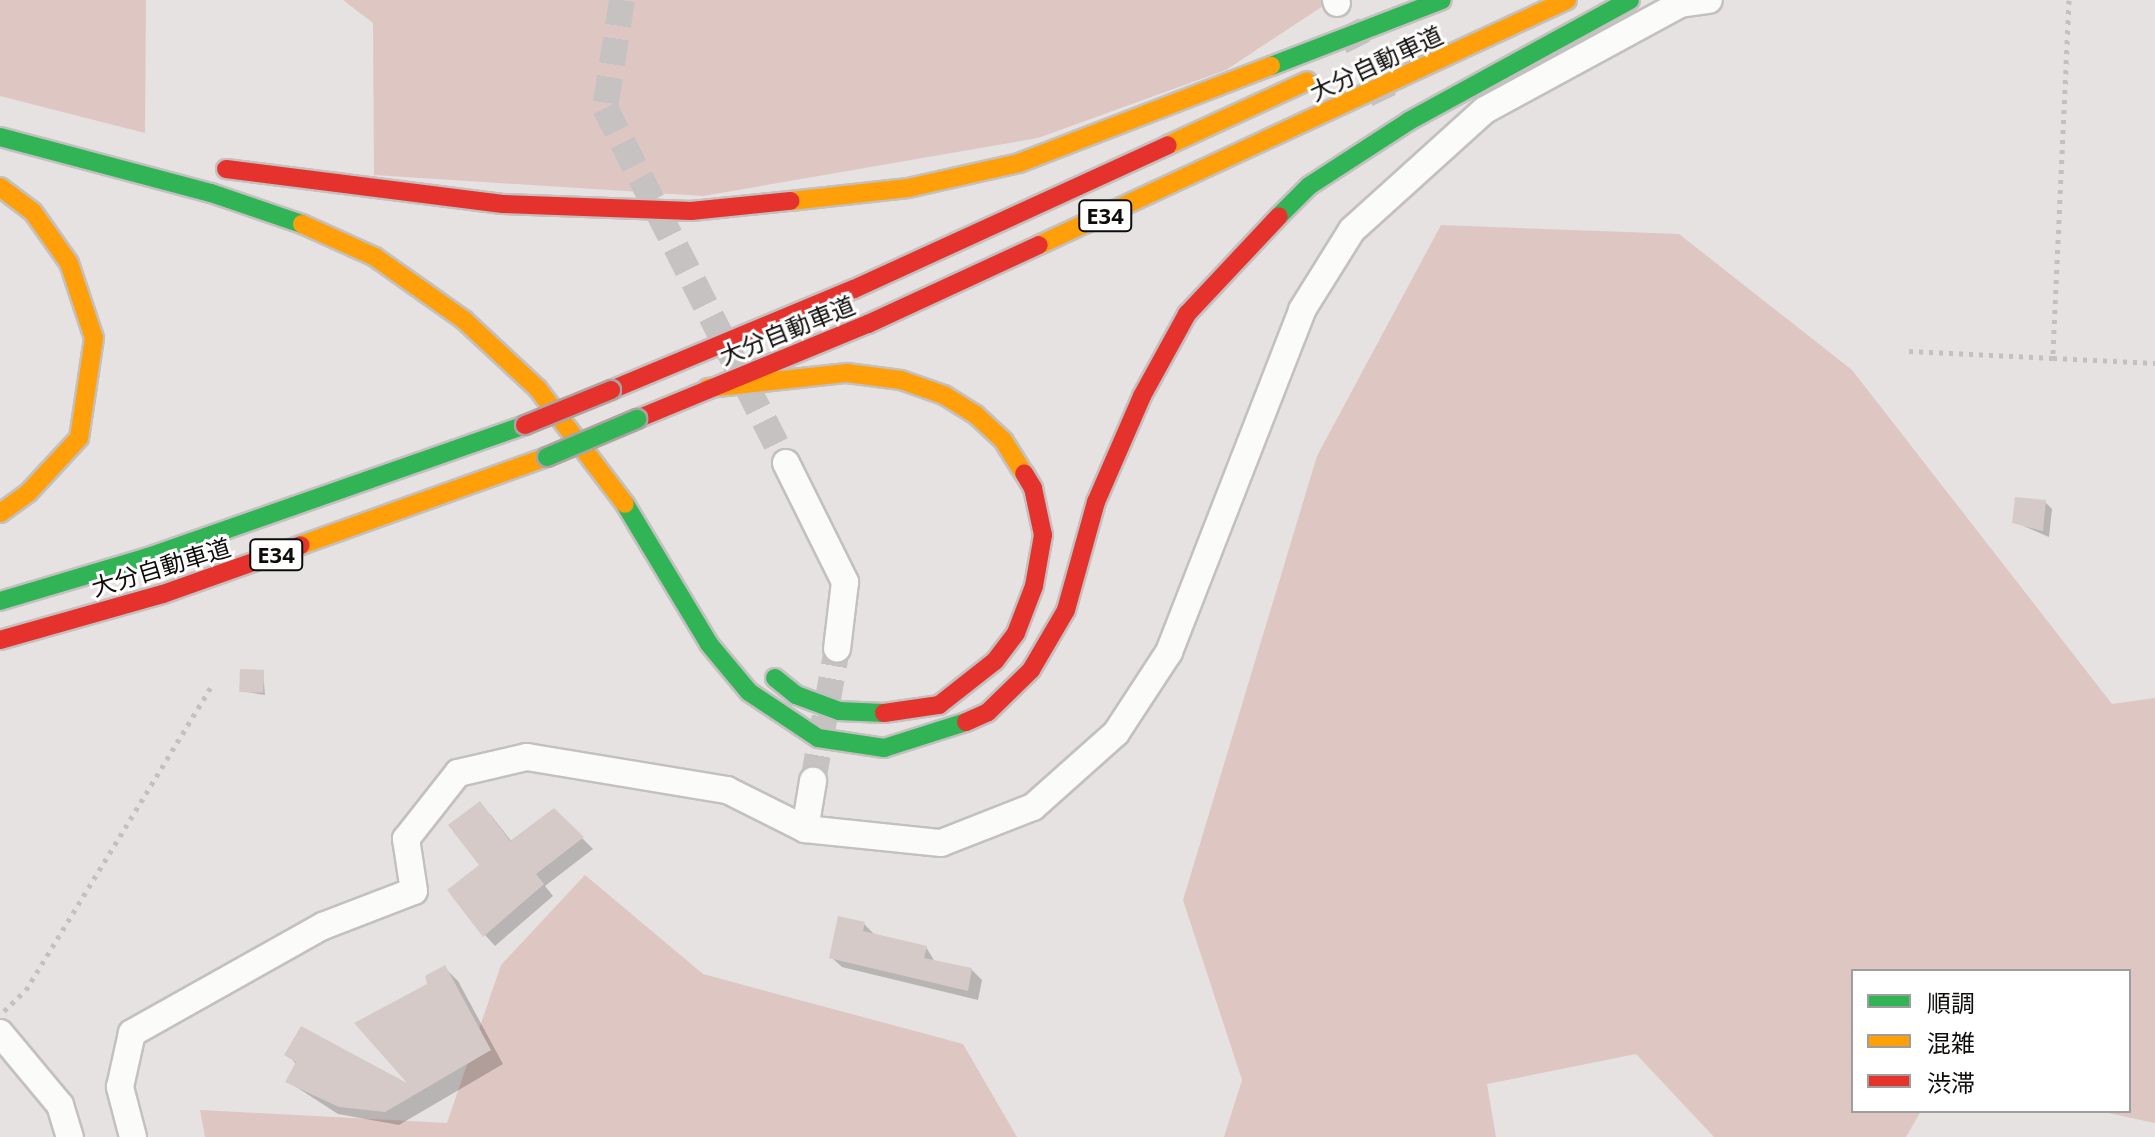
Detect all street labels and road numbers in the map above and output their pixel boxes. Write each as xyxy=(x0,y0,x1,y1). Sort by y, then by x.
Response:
street label: 大分自動車道 xyxy=(1305,20,1447,106)
road number: E34 xyxy=(1077,198,1133,234)
street label: 大分自動車道 xyxy=(715,290,859,370)
street label: 大分自動車道 xyxy=(88,532,234,602)
road number: E34 xyxy=(248,537,304,573)

